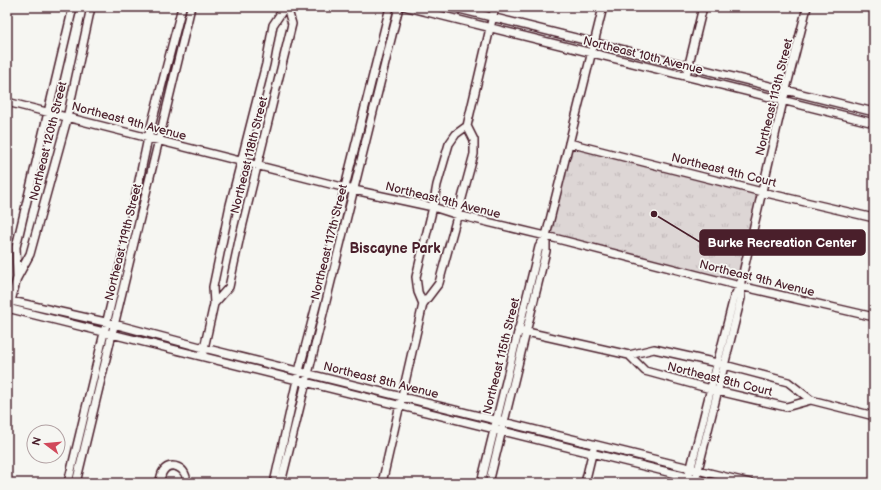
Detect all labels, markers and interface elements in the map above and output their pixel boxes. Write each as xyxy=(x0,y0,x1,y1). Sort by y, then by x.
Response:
street label: Northeast 10th Avenue xyxy=(581,33,704,78)
street label: Northeast 113th Street xyxy=(753,37,796,157)
street label: Northeast 120th Street xyxy=(26,80,71,202)
street label: Northeast 118th Street xyxy=(228,95,271,215)
street label: Northeast 9th Avenue xyxy=(70,99,188,144)
street label: Northeast 9th Court xyxy=(670,150,778,191)
street label: Northeast 9th Avenue xyxy=(384,179,502,222)
street label: Northeast 119th Street xyxy=(102,182,145,302)
street label: Northeast 117th Street xyxy=(308,182,351,302)
callout: Burke Recreation Center xyxy=(700,230,865,255)
text: Burke Recreation Center xyxy=(708,235,857,251)
district label: Biscayne Park xyxy=(349,240,441,257)
street label: Northeast 9th Avenue xyxy=(698,257,816,300)
street label: Northeast 115th Street xyxy=(480,296,523,416)
street label: Northeast 8th Avenue xyxy=(322,359,440,402)
street label: Northeast 8th Court xyxy=(666,359,774,400)
north arrow xyxy=(26,424,66,464)
text: N xyxy=(29,436,44,447)

